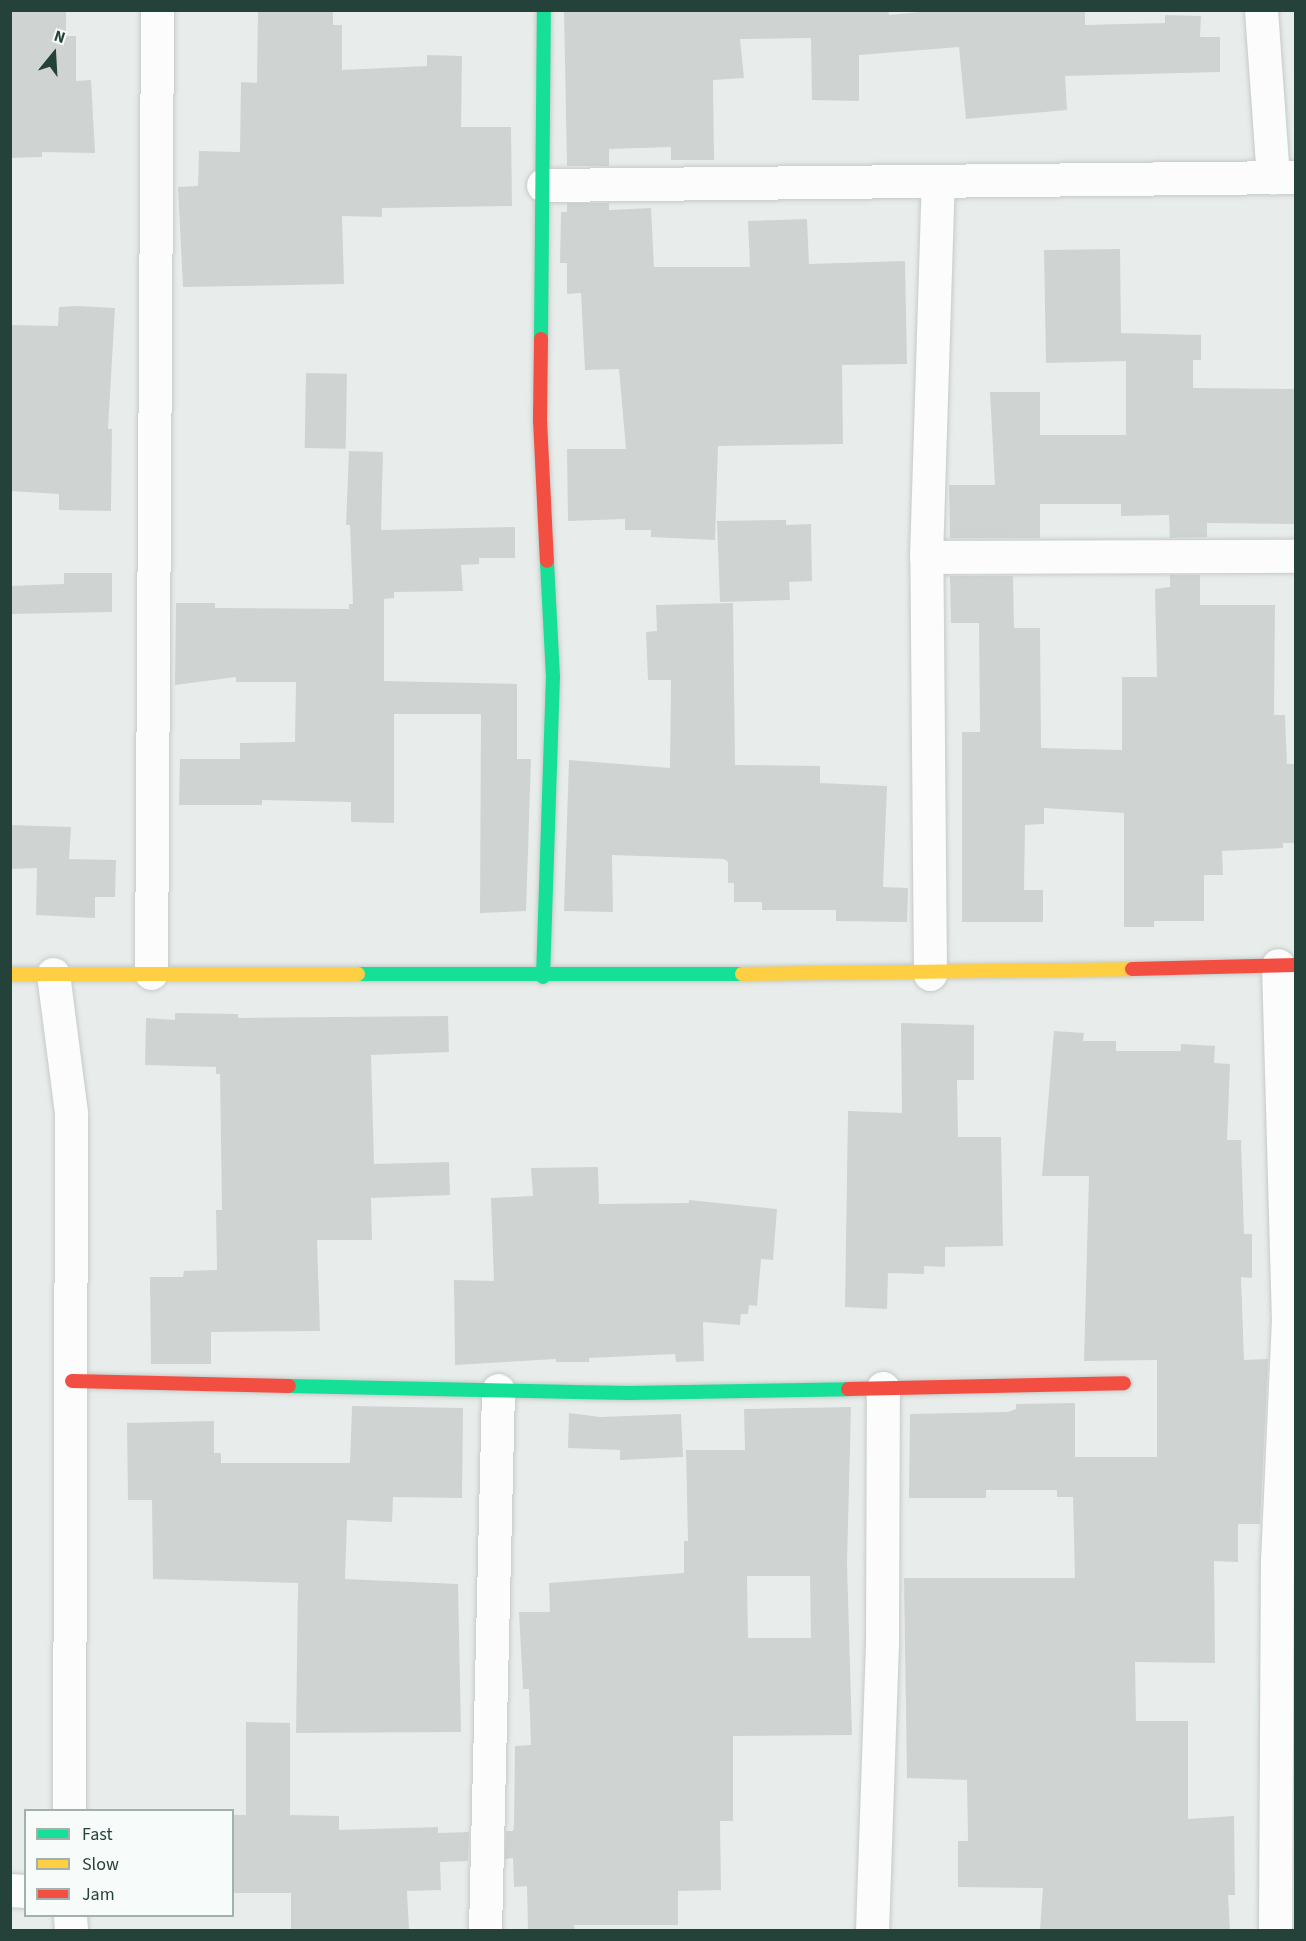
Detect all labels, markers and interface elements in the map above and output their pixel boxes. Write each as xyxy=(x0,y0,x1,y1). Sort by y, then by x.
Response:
north arrow xyxy=(24,24,84,84)
text: N xyxy=(51,25,68,49)
legend xyxy=(24,1809,234,1917)
text: Fast xyxy=(82,1822,113,1847)
text: Slow xyxy=(82,1852,119,1877)
text: Jam xyxy=(82,1882,115,1907)

